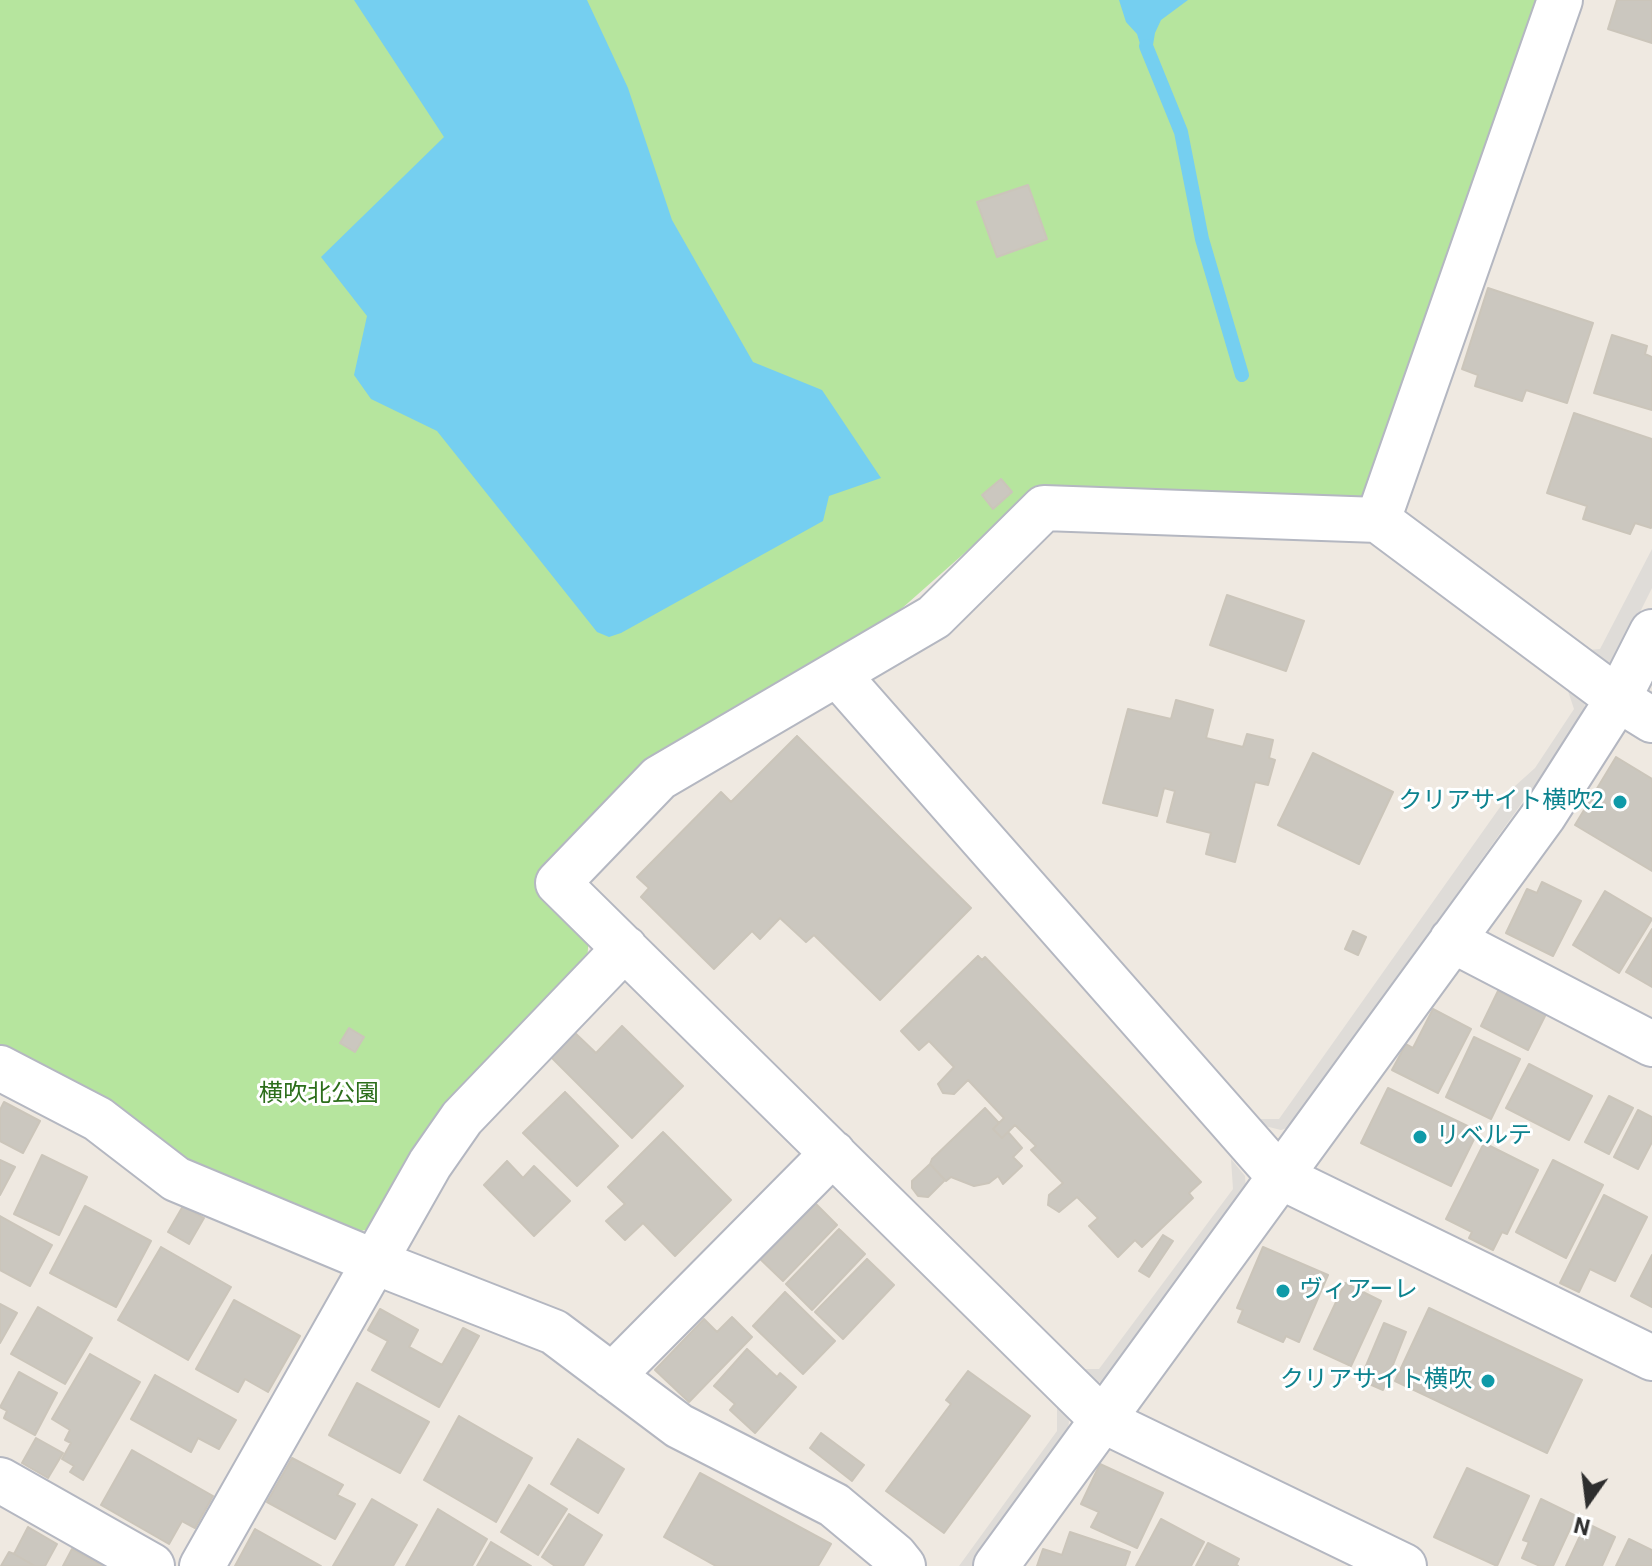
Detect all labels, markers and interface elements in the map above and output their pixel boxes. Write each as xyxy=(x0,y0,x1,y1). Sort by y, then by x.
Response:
place label: クリアサイト横吹2 xyxy=(1399,788,1604,816)
marker: クリアサイト横吹2 xyxy=(1611,793,1629,811)
park label: 横吹北公園 xyxy=(259,1081,379,1109)
place label: リベルテ xyxy=(1436,1123,1532,1151)
marker: リベルテ xyxy=(1411,1128,1429,1146)
place label: ヴィアーレ xyxy=(1299,1277,1418,1305)
marker: ヴィアーレ xyxy=(1274,1282,1292,1300)
place label: クリアサイト横吹 xyxy=(1280,1367,1472,1395)
marker: クリアサイト横吹 xyxy=(1479,1372,1497,1390)
north arrow xyxy=(1548,1462,1628,1542)
text: N xyxy=(1572,1512,1593,1540)

